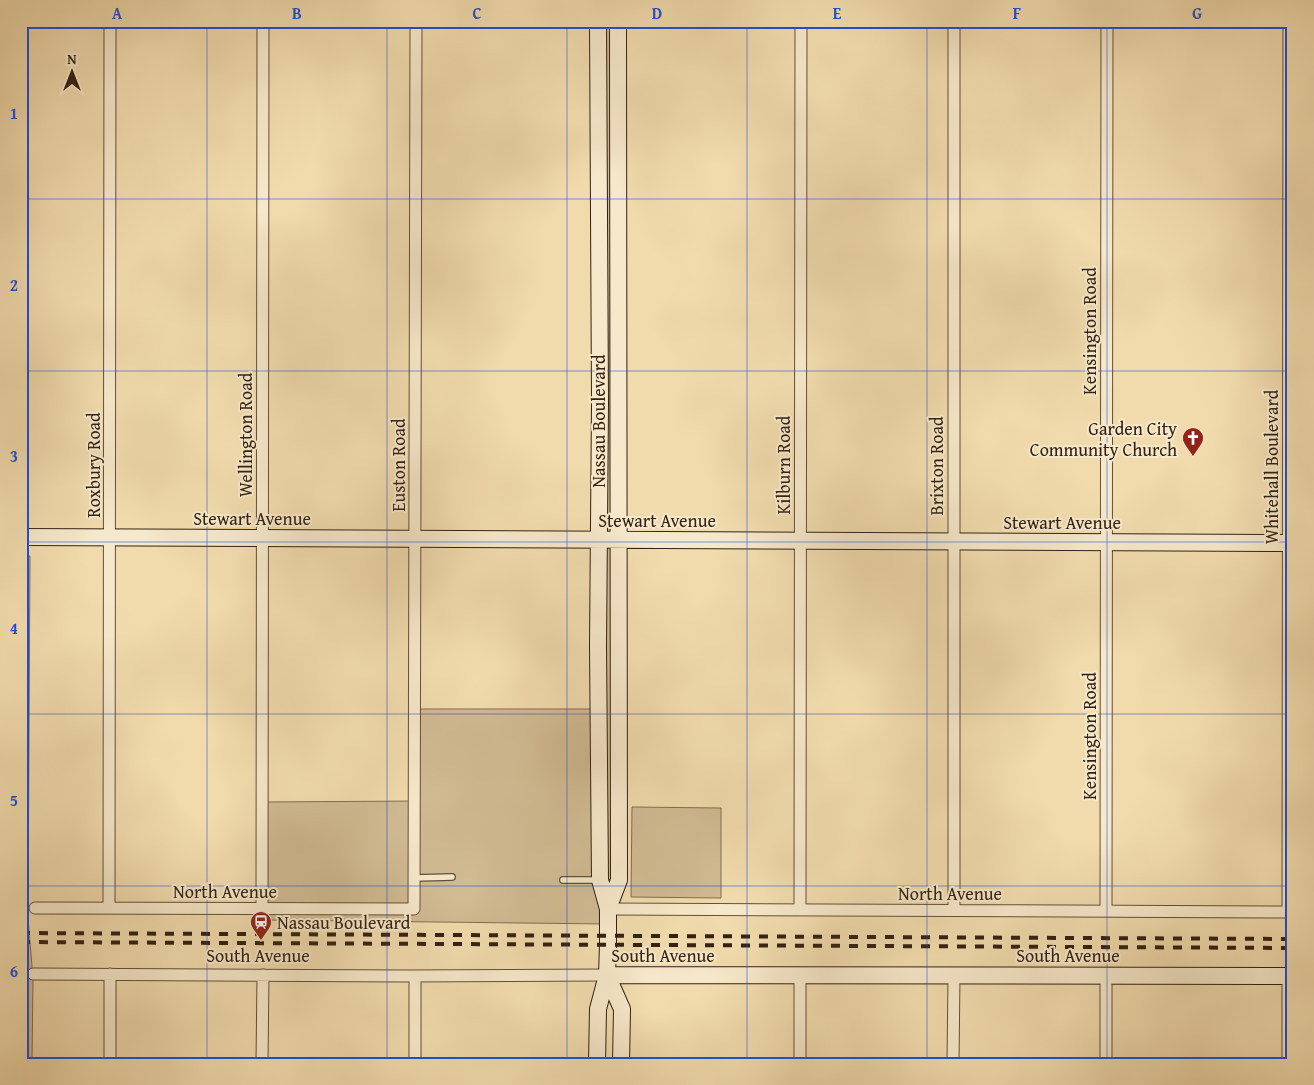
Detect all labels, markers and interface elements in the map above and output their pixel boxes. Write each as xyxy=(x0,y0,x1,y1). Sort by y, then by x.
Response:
text: A xyxy=(112,1,123,25)
text: B xyxy=(292,1,302,25)
text: C xyxy=(472,1,482,25)
text: D xyxy=(652,1,662,25)
text: E xyxy=(833,1,842,25)
text: F xyxy=(1013,1,1021,25)
text: G xyxy=(1192,1,1202,25)
north arrow xyxy=(48,48,98,98)
text: N xyxy=(67,49,77,69)
text: 1 xyxy=(10,101,18,125)
street label: Kensington Road xyxy=(1076,267,1103,395)
text: 2 xyxy=(10,273,18,297)
street label: Nassau Boulevard xyxy=(585,354,612,488)
street label: Wellington Road xyxy=(232,372,259,497)
street label: Whitehall Boulevard xyxy=(1258,389,1285,544)
street label: Roxbury Road xyxy=(80,412,107,518)
street label: Kilburn Road xyxy=(770,415,797,514)
place label: Garden City Community Church xyxy=(1030,415,1177,463)
street label: Brixton Road xyxy=(923,416,950,516)
street label: Euston Road xyxy=(385,418,412,512)
church icon: Garden City Community Church xyxy=(1181,426,1205,457)
text: 3 xyxy=(10,444,18,468)
street label: Stewart Avenue xyxy=(193,505,311,532)
street label: Stewart Avenue xyxy=(598,507,716,534)
street label: Stewart Avenue xyxy=(1003,509,1121,536)
text: 4 xyxy=(10,616,18,640)
street label: Kensington Road xyxy=(1076,672,1103,800)
text: 5 xyxy=(10,788,18,812)
street label: North Avenue xyxy=(173,878,277,905)
street label: North Avenue xyxy=(898,880,1002,907)
place label: Nassau Boulevard xyxy=(277,909,411,936)
station icon: Nassau Boulevard xyxy=(249,910,273,941)
street label: South Avenue xyxy=(206,942,310,969)
street label: South Avenue xyxy=(611,942,715,969)
street label: South Avenue xyxy=(1016,942,1120,969)
text: 6 xyxy=(10,959,18,983)

